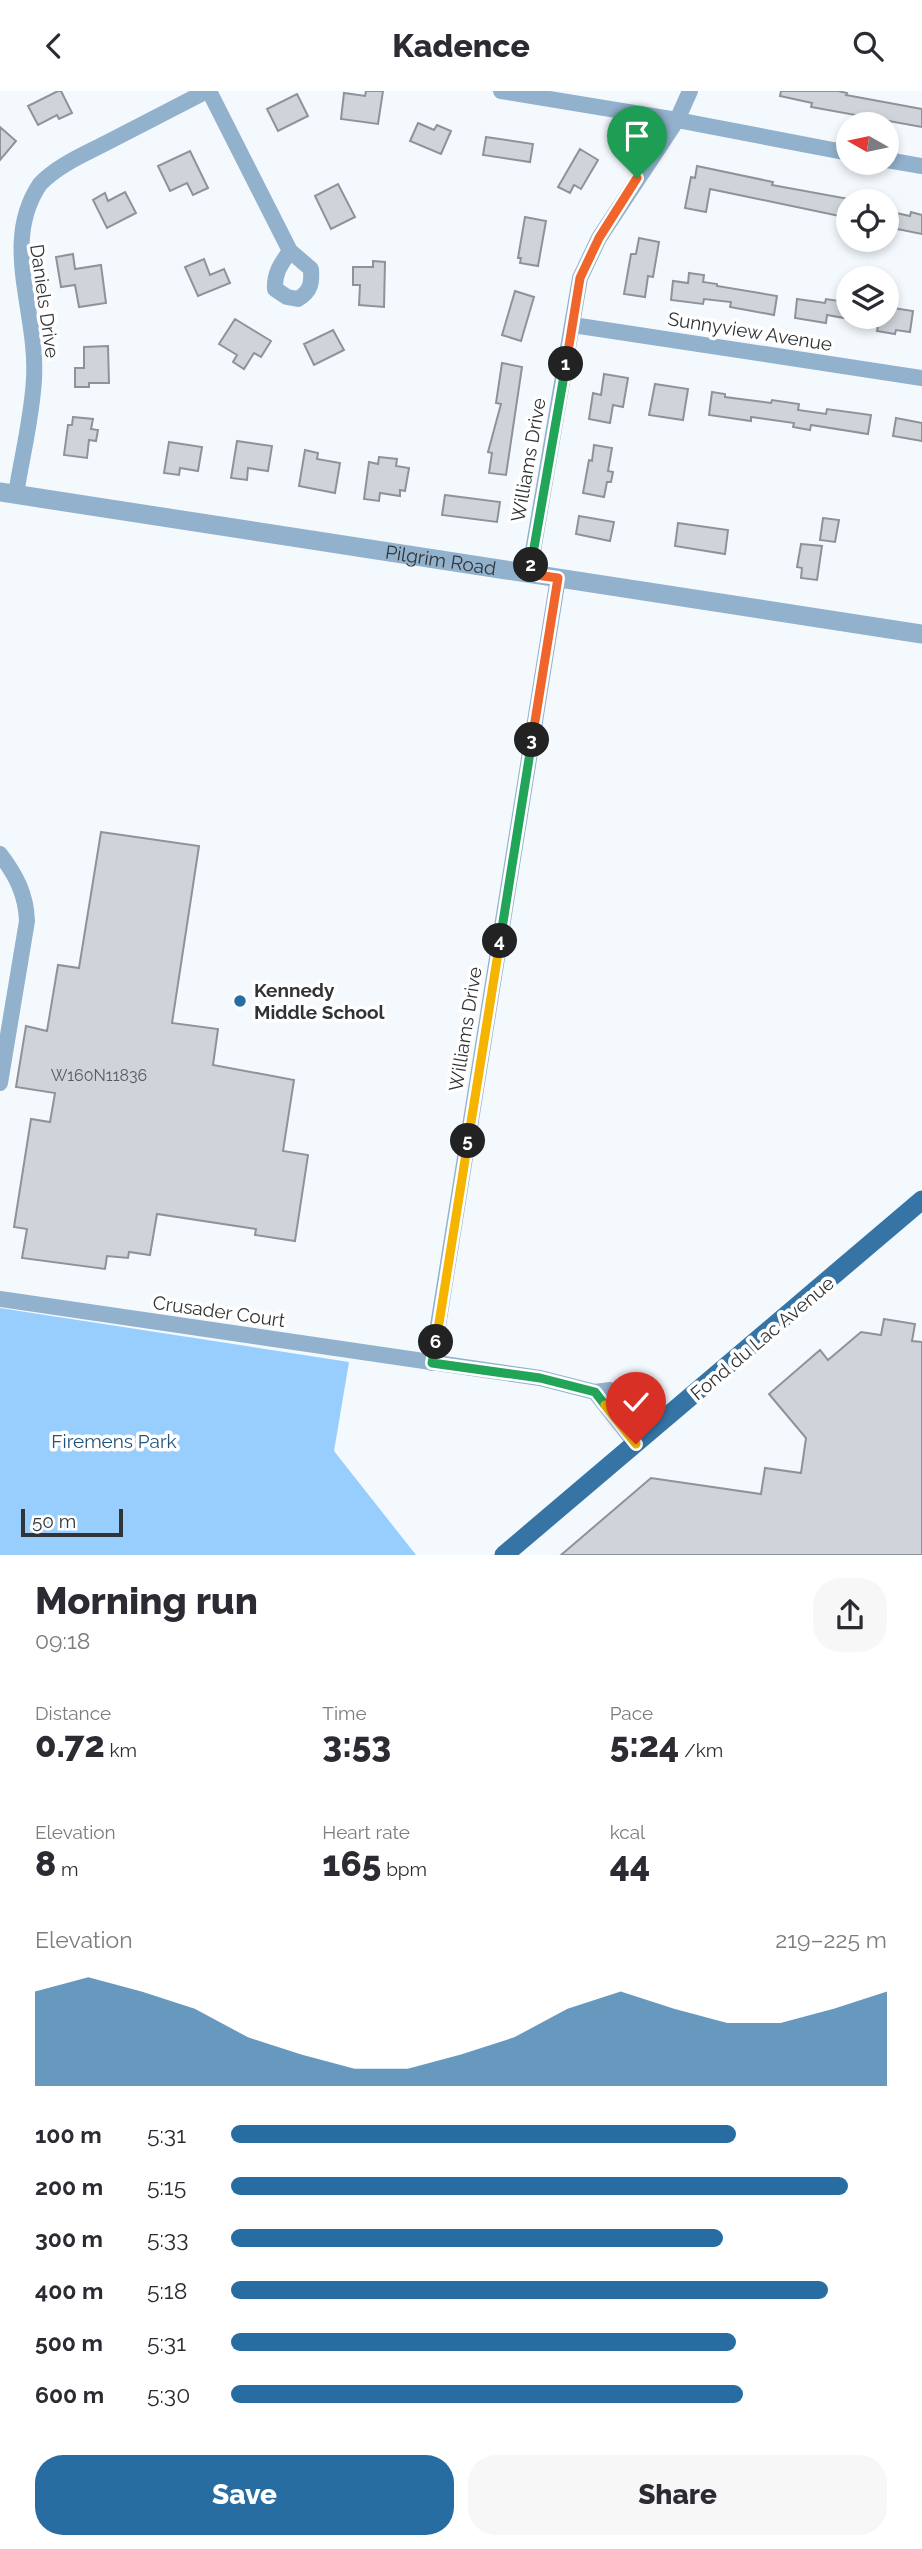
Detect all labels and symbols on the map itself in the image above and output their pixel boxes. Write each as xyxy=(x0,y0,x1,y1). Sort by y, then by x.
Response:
pin xyxy=(607,106,667,178)
north arrow xyxy=(836,112,900,175)
street label: Daniels Drive xyxy=(26,243,64,359)
street label: Sunnyview Avenue xyxy=(666,307,834,355)
pin: 1 xyxy=(548,347,584,381)
street label: Williams Drive xyxy=(506,396,550,524)
street label: Pilgrim Road xyxy=(384,541,498,579)
pin: 2 xyxy=(514,547,548,582)
pin: 3 xyxy=(514,723,550,757)
pin: 4 xyxy=(482,923,518,959)
street label: Williams Drive xyxy=(444,965,486,1093)
place label: Kennedy Middle School xyxy=(254,979,386,1023)
marker: Kennedy Middle School xyxy=(232,993,248,1009)
house number: W160N11836 xyxy=(51,1066,147,1085)
pin: 5 xyxy=(450,1123,486,1159)
street label: Fond du Lac Avenue xyxy=(686,1272,838,1404)
street label: Crusader Court xyxy=(152,1291,287,1331)
pin: 6 xyxy=(418,1325,453,1359)
pin xyxy=(606,1372,666,1444)
park label: Firemens Park xyxy=(51,1430,177,1452)
scale bar xyxy=(21,1506,122,1538)

